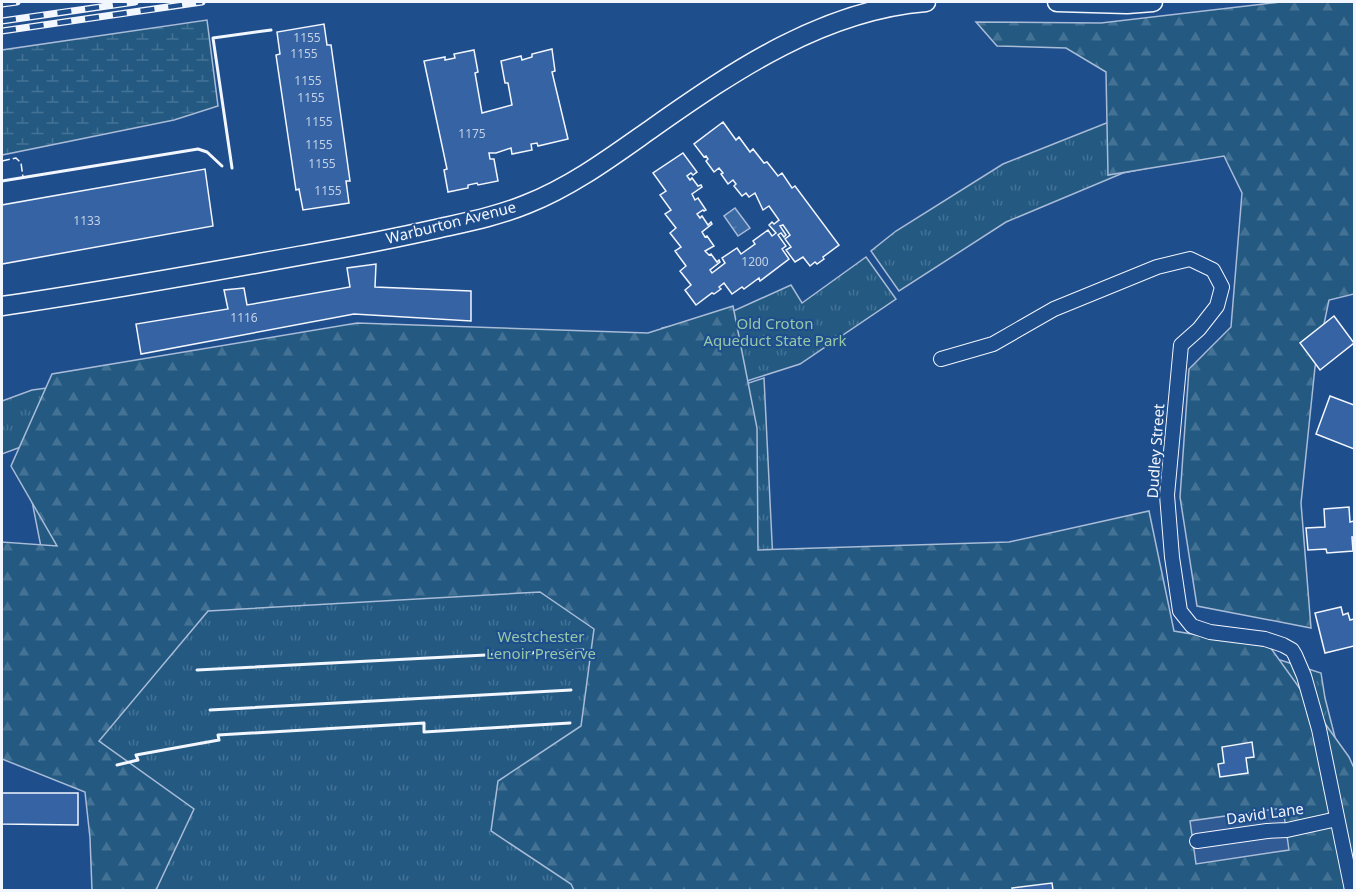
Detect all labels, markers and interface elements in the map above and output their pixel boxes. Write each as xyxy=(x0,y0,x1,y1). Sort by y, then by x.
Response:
house number: 1155 xyxy=(293,29,321,46)
house number: 1155 xyxy=(290,45,318,62)
house number: 1155 xyxy=(294,72,322,89)
house number: 1155 xyxy=(297,89,325,106)
house number: 1155 xyxy=(305,113,333,130)
house number: 1175 xyxy=(458,125,486,142)
house number: 1155 xyxy=(305,136,333,153)
house number: 1155 xyxy=(308,155,336,172)
house number: 1155 xyxy=(314,182,342,199)
street label: Warburton Avenue xyxy=(384,196,518,248)
house number: 1133 xyxy=(73,212,101,229)
house number: 1200 xyxy=(741,253,769,270)
house number: 1116 xyxy=(230,309,258,326)
park label: Old Croton Aqueduct State Park xyxy=(703,313,847,350)
street label: Dudley Street xyxy=(1142,402,1168,499)
park label: Westchester Lenoir Preserve xyxy=(486,626,596,663)
street label: David Lane xyxy=(1225,798,1305,828)

